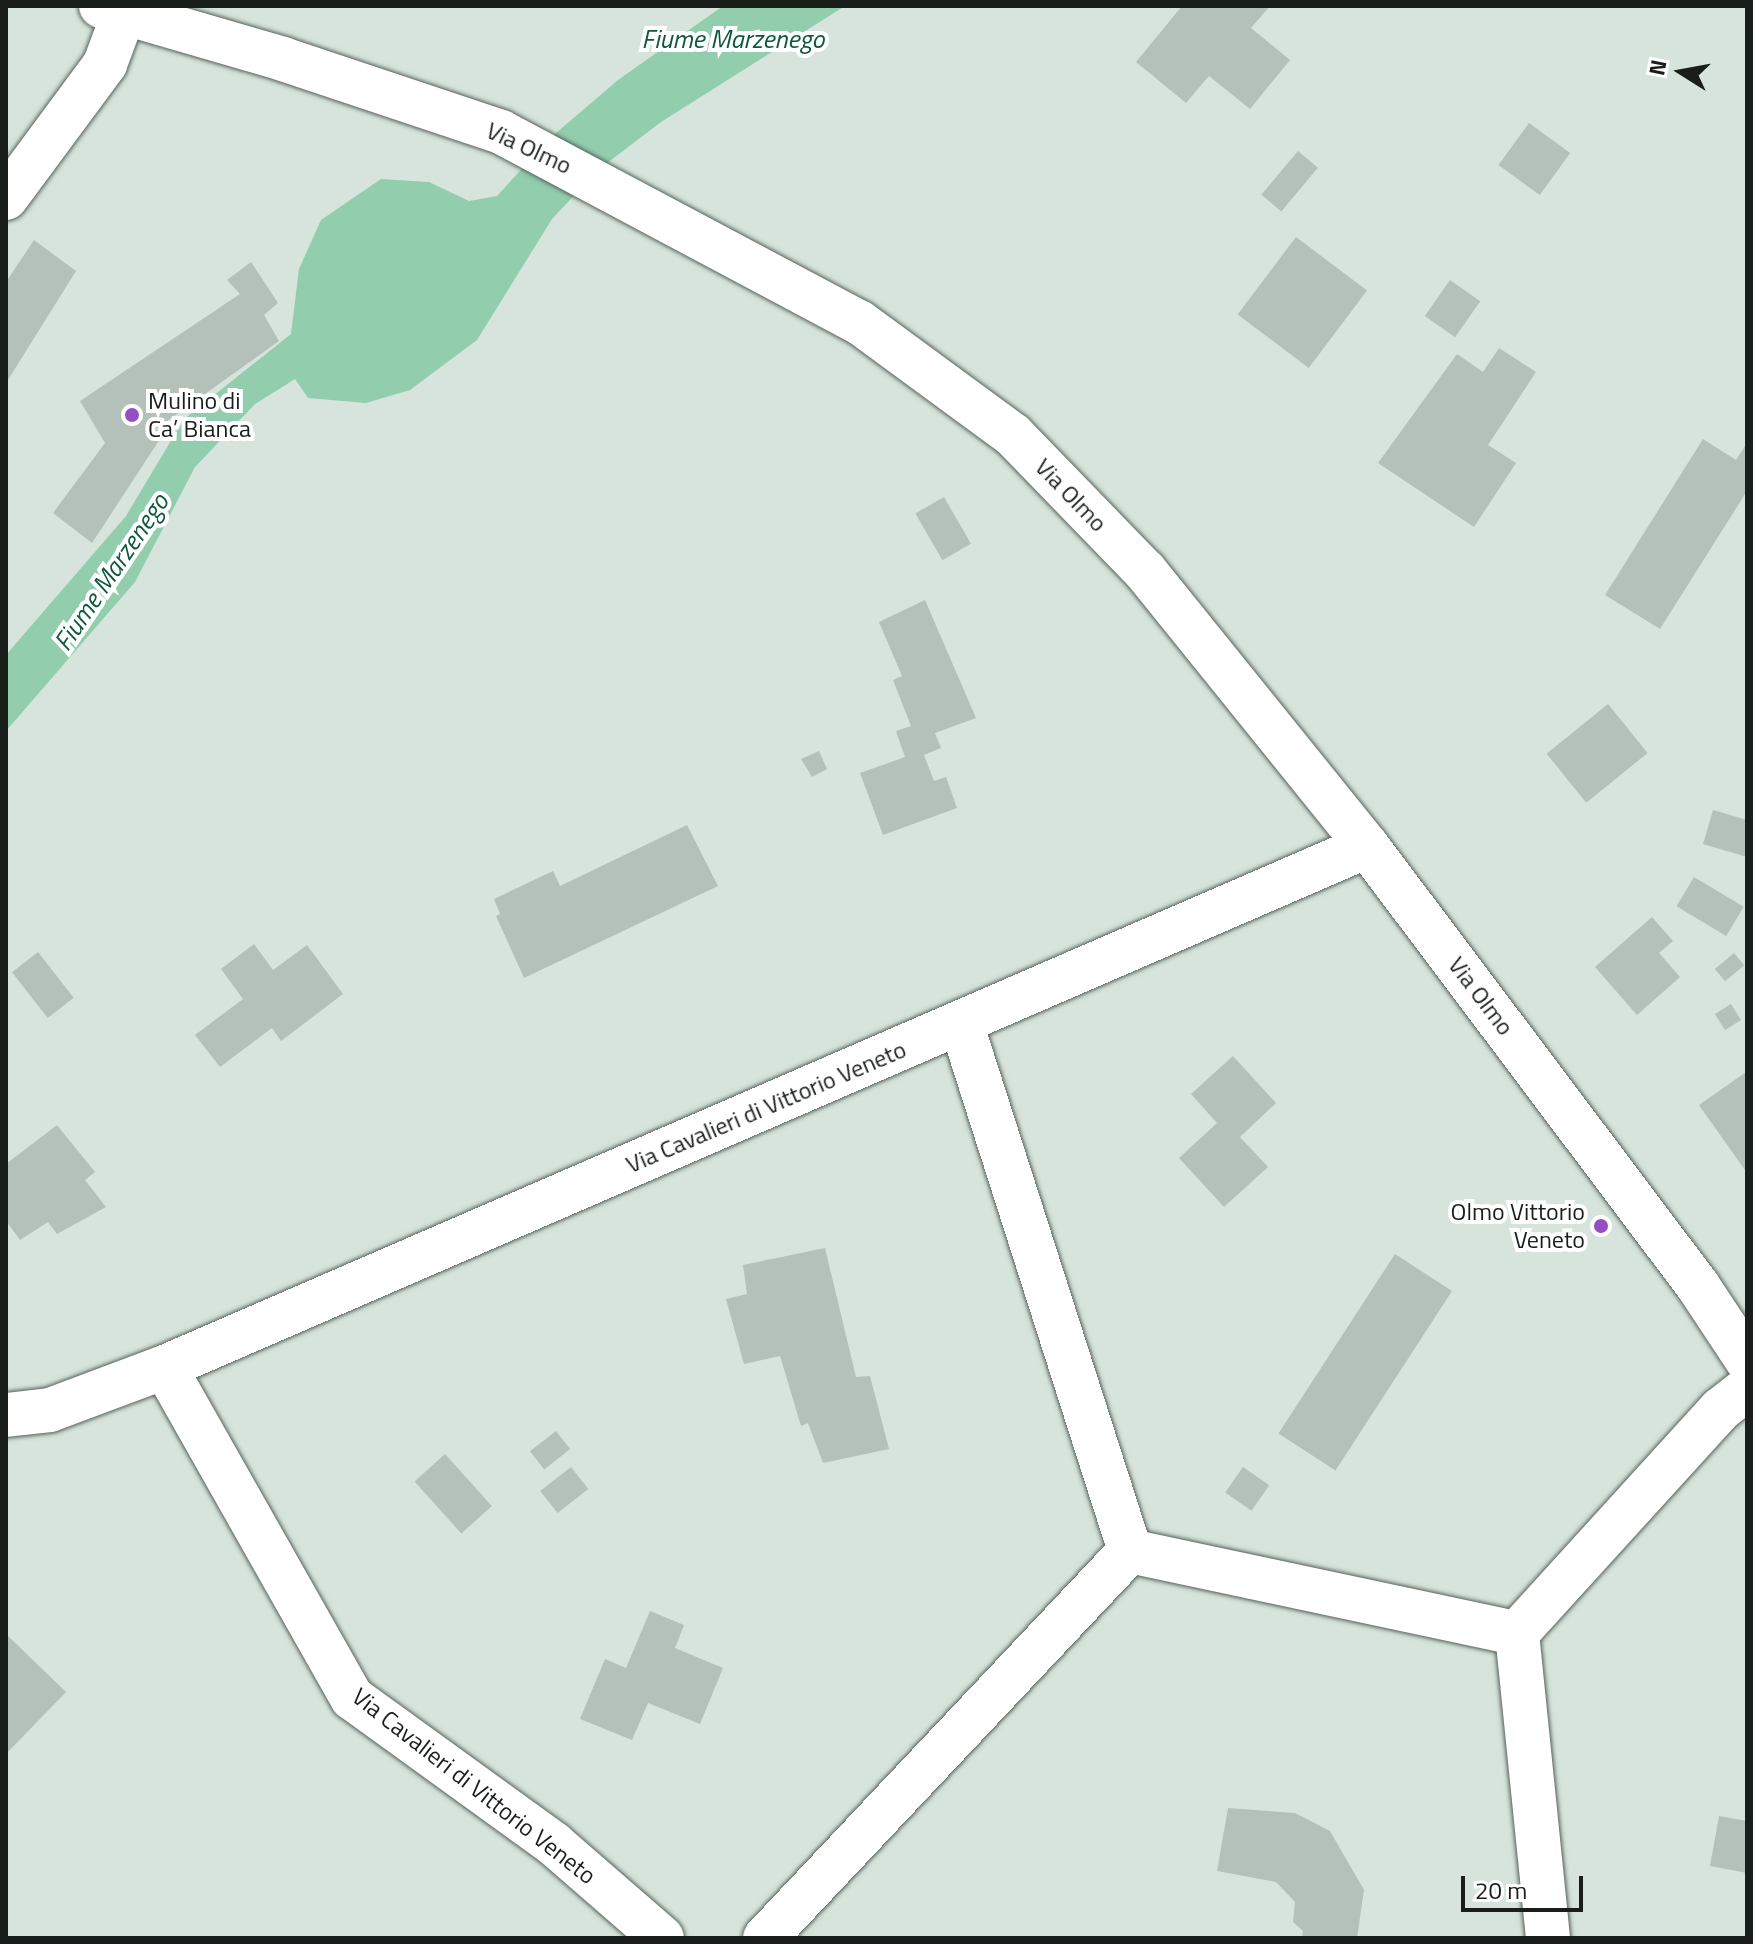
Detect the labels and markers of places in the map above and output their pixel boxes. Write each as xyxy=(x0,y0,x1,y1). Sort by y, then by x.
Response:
place label: Mulino di Ca’ Bianca xyxy=(148,387,251,443)
marker: Mulino di Ca’ Bianca xyxy=(123,406,141,424)
place label: Olmo Vittorio Veneto xyxy=(1451,1198,1585,1254)
marker: Olmo Vittorio Veneto xyxy=(1592,1217,1610,1235)

